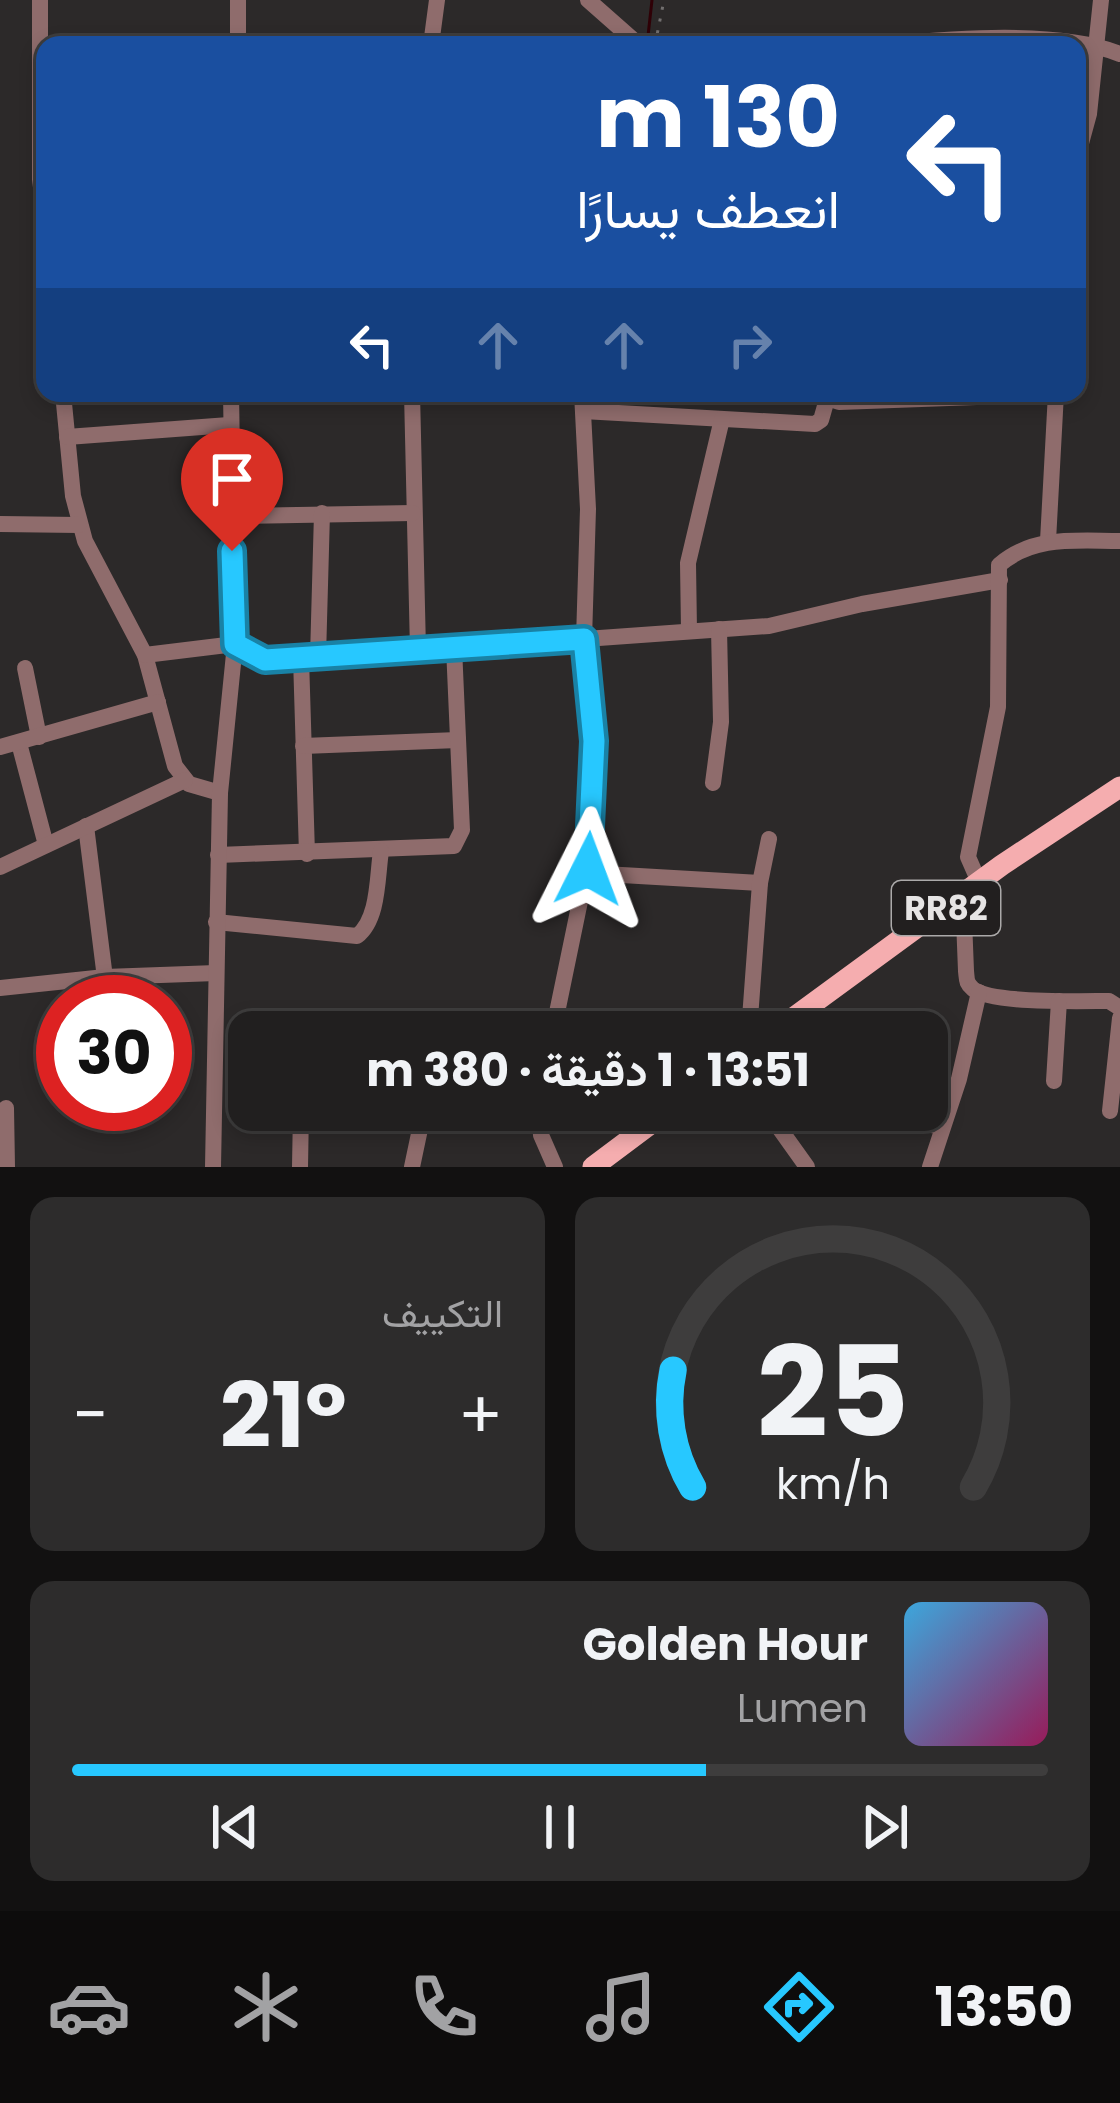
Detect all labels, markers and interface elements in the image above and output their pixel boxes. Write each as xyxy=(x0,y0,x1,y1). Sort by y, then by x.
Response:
text: 130 m xyxy=(596,59,840,176)
icon: left xyxy=(882,84,1038,240)
text: انعطف يسارًا xyxy=(576,171,840,247)
icon: left xyxy=(339,312,405,378)
icon: ahead xyxy=(465,312,531,378)
icon: ahead xyxy=(591,312,657,378)
icon: right xyxy=(717,312,783,378)
pin xyxy=(181,428,283,551)
icon: arrive xyxy=(199,446,265,512)
position arrow xyxy=(525,806,651,932)
road number: RR82 xyxy=(892,881,1000,935)
speed limit sign: 30 xyxy=(36,975,192,1131)
text: 13:51 · 1 دقيقة · 380 m xyxy=(366,1039,810,1102)
text: التكييف xyxy=(382,1286,503,1341)
text: 25 xyxy=(756,1305,909,1480)
text: 21° xyxy=(220,1352,347,1479)
text: − xyxy=(72,1369,108,1461)
text: + xyxy=(458,1369,503,1461)
text: km/h xyxy=(775,1454,890,1514)
text: Golden Hour xyxy=(582,1613,868,1676)
text: Lumen xyxy=(737,1681,868,1736)
icon: previous xyxy=(202,1794,268,1860)
icon: pause xyxy=(527,1794,593,1860)
icon: next xyxy=(852,1794,918,1860)
icon: car xyxy=(47,1965,131,2049)
icon: climate xyxy=(224,1965,308,2049)
icon: phone xyxy=(402,1965,486,2049)
icon: music xyxy=(579,1965,663,2049)
icon: directions xyxy=(757,1965,841,2049)
text: 13:50 xyxy=(935,1969,1073,2045)

